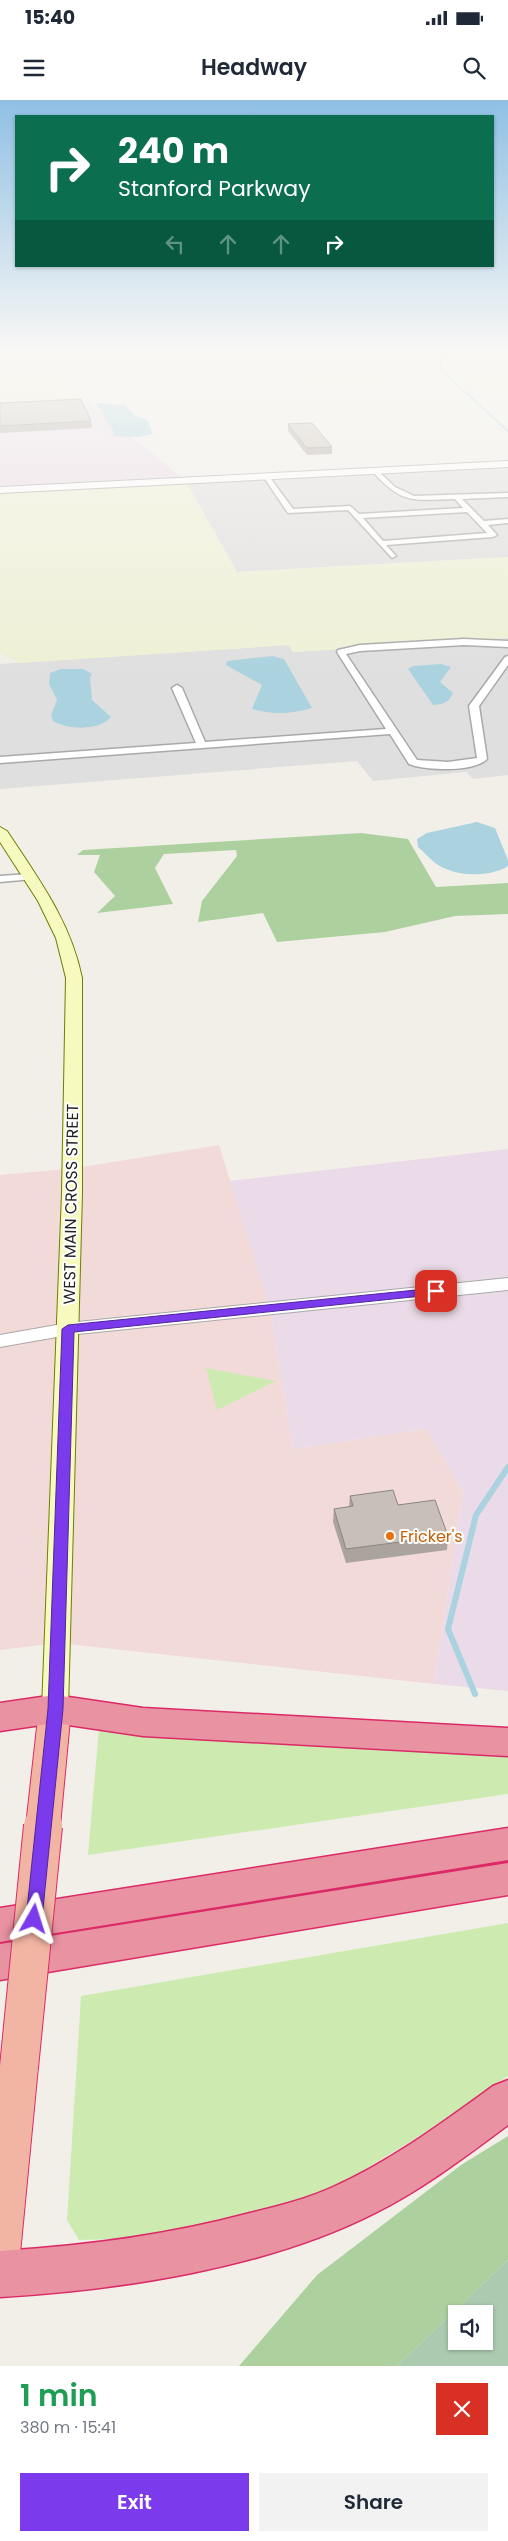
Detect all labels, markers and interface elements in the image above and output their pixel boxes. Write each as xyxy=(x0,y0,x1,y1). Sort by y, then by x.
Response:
text: 15:40 xyxy=(25,4,75,31)
text: Headway xyxy=(201,52,307,83)
icon: menu xyxy=(20,54,48,82)
icon: search xyxy=(460,54,488,82)
text: 240 m xyxy=(118,126,229,175)
icon: right xyxy=(35,135,100,200)
text: Stanford Parkway xyxy=(118,173,311,204)
icon: left xyxy=(161,230,189,258)
icon: ahead xyxy=(214,230,242,258)
icon: ahead xyxy=(267,230,295,258)
icon: right xyxy=(320,230,348,258)
street label: WEST MAIN CROSS STREET xyxy=(58,1103,84,1305)
pin xyxy=(415,1270,457,1312)
icon: arrive xyxy=(422,1277,450,1305)
place label: Fricker's xyxy=(400,1525,463,1548)
marker: Fricker's xyxy=(384,1530,396,1542)
position arrow xyxy=(7,1892,59,1944)
map controls xyxy=(448,2305,493,2350)
button: sound xyxy=(448,2305,493,2350)
text: 1 min xyxy=(20,2374,98,2417)
button: close xyxy=(436,2383,488,2435)
text: 380 m · 15:41 xyxy=(20,2416,116,2439)
button: Exit xyxy=(20,2473,249,2531)
button: Share xyxy=(259,2473,488,2531)

